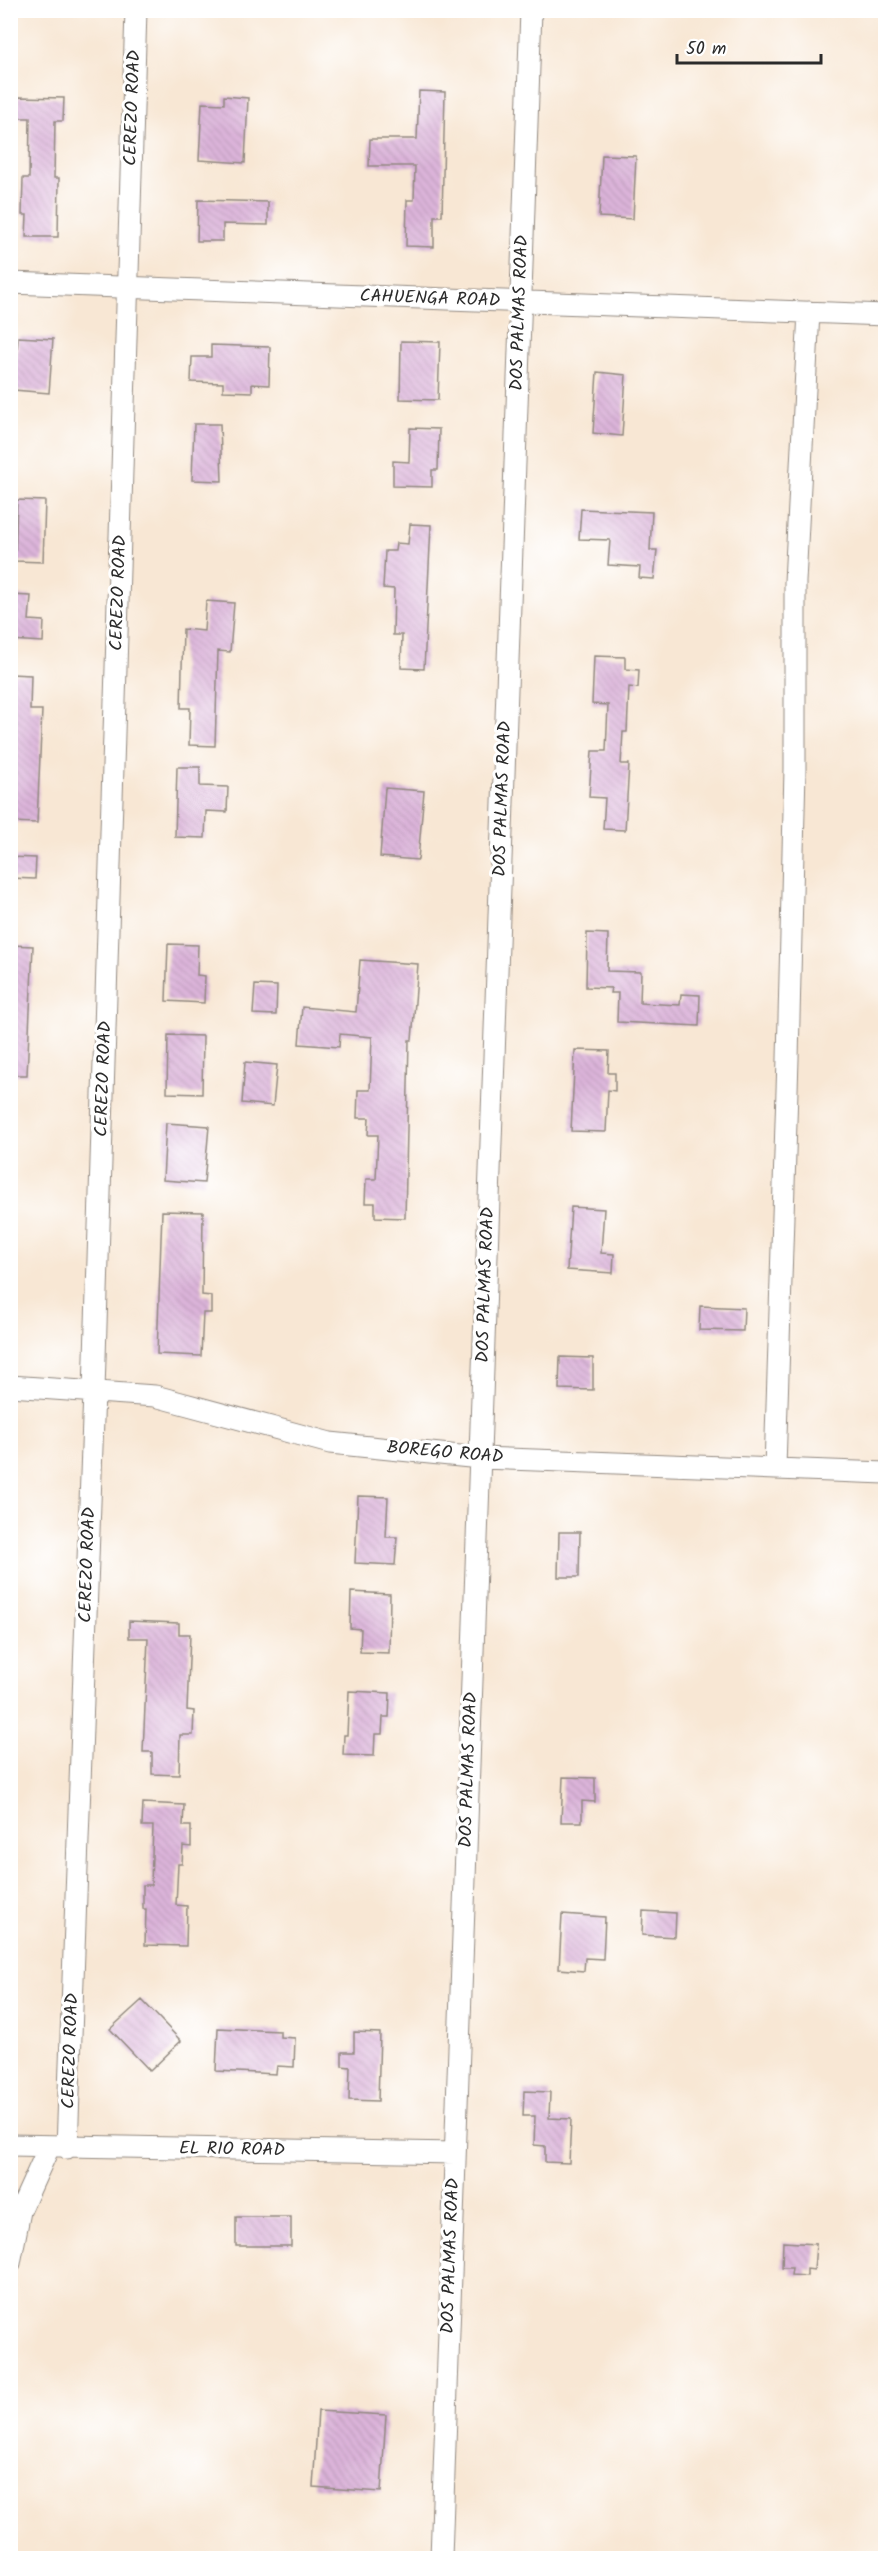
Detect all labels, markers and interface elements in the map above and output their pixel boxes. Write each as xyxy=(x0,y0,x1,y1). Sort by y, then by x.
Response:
scale bar xyxy=(677,27,821,65)
text: 50 m xyxy=(686,35,726,64)
street label: CEREZO ROAD xyxy=(116,49,150,166)
street label: DOS PALMAS ROAD xyxy=(503,234,537,391)
street label: CAHUENGA ROAD xyxy=(359,282,501,316)
street label: CEREZO ROAD xyxy=(102,534,136,651)
street label: DOS PALMAS ROAD xyxy=(486,720,520,877)
street label: CEREZO ROAD xyxy=(87,1020,121,1137)
street label: DOS PALMAS ROAD xyxy=(469,1206,503,1363)
street label: BOREGO ROAD xyxy=(386,1433,505,1473)
street label: CEREZO ROAD xyxy=(71,1506,105,1623)
street label: DOS PALMAS ROAD xyxy=(452,1691,486,1848)
street label: CEREZO ROAD xyxy=(54,1992,88,2109)
street label: EL RIO ROAD xyxy=(179,2135,286,2165)
street label: DOS PALMAS ROAD xyxy=(434,2177,468,2334)

